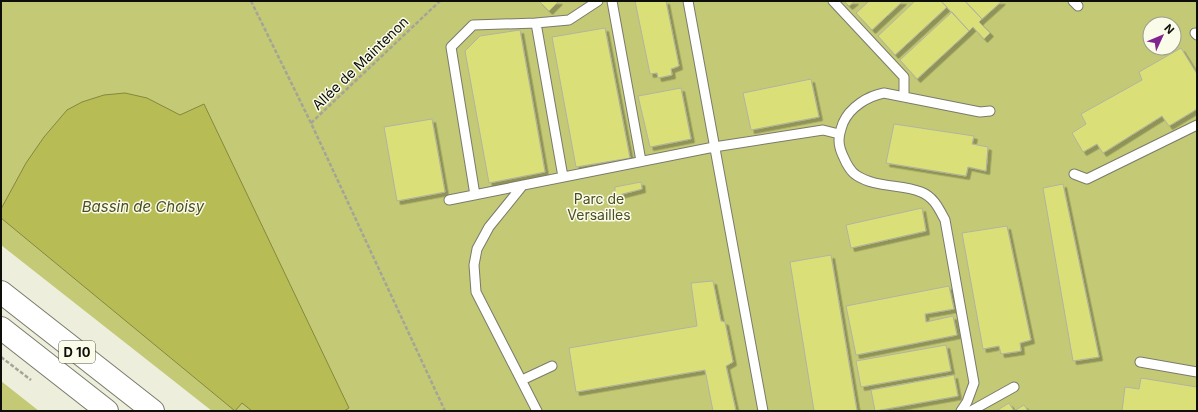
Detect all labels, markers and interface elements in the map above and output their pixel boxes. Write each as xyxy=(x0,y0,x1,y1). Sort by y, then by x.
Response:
street label: Allée de Maintenon xyxy=(308,13,412,113)
north arrow xyxy=(1142,16,1182,56)
text: N xyxy=(1161,21,1177,37)
park label: Parc de Versailles xyxy=(567,190,631,223)
water label: Bassin de Choisy xyxy=(82,197,205,216)
road number: D 10 xyxy=(59,341,95,363)

